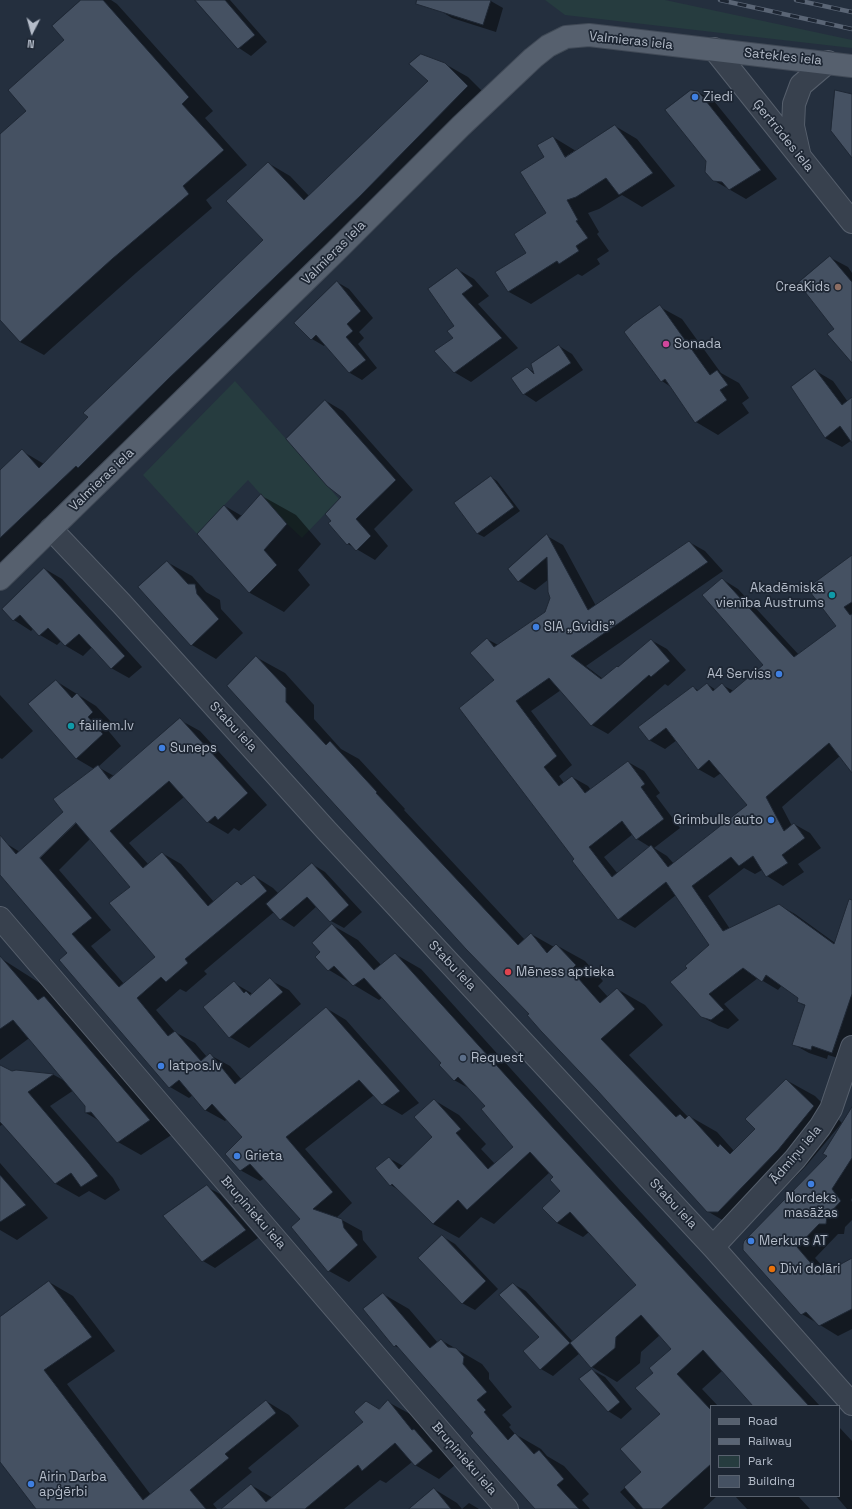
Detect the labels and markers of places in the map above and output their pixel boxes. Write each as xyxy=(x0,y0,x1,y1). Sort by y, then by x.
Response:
place label: Ziedi xyxy=(703,89,733,105)
marker: Ziedi xyxy=(690,92,700,102)
place label: CreaKids xyxy=(775,279,830,295)
marker: CreaKids xyxy=(833,282,843,292)
place label: Sonada xyxy=(674,336,721,352)
marker: Sonada xyxy=(661,339,671,349)
place label: Akadēmiskā vienība Austrums xyxy=(716,580,824,611)
marker: Akadēmiskā vienība Austrums xyxy=(827,590,837,600)
place label: SIA „Gvidis” xyxy=(544,619,615,635)
marker: SIA „Gvidis” xyxy=(531,622,541,632)
place label: A4 Serviss xyxy=(707,666,771,682)
marker: A4 Serviss xyxy=(774,669,784,679)
place label: failiem.lv xyxy=(79,718,134,734)
marker: failiem.lv xyxy=(66,721,76,731)
place label: Suneps xyxy=(170,740,217,756)
marker: Suneps xyxy=(157,743,167,753)
place label: Grimbulls auto xyxy=(673,812,763,828)
marker: Grimbulls auto xyxy=(766,815,776,825)
place label: Mēness aptieka xyxy=(516,964,614,980)
marker: Mēness aptieka xyxy=(503,967,513,977)
place label: Request xyxy=(471,1050,524,1066)
marker: Request xyxy=(458,1053,468,1063)
place label: latpos.lv xyxy=(169,1058,222,1074)
marker: latpos.lv xyxy=(156,1061,166,1071)
place label: Grieta xyxy=(245,1148,283,1164)
marker: Grieta xyxy=(232,1151,242,1161)
marker: Nordeks masāžas xyxy=(806,1179,816,1189)
place label: Nordeks masāžas xyxy=(784,1190,838,1221)
place label: Merkurs AT xyxy=(759,1233,828,1249)
marker: Merkurs AT xyxy=(746,1236,756,1246)
place label: Divi dolāri xyxy=(780,1261,840,1277)
marker: Divi dolāri xyxy=(767,1264,777,1274)
place label: Airin Darba apģērbi xyxy=(39,1469,107,1500)
marker: Airin Darba apģērbi xyxy=(26,1479,36,1489)

